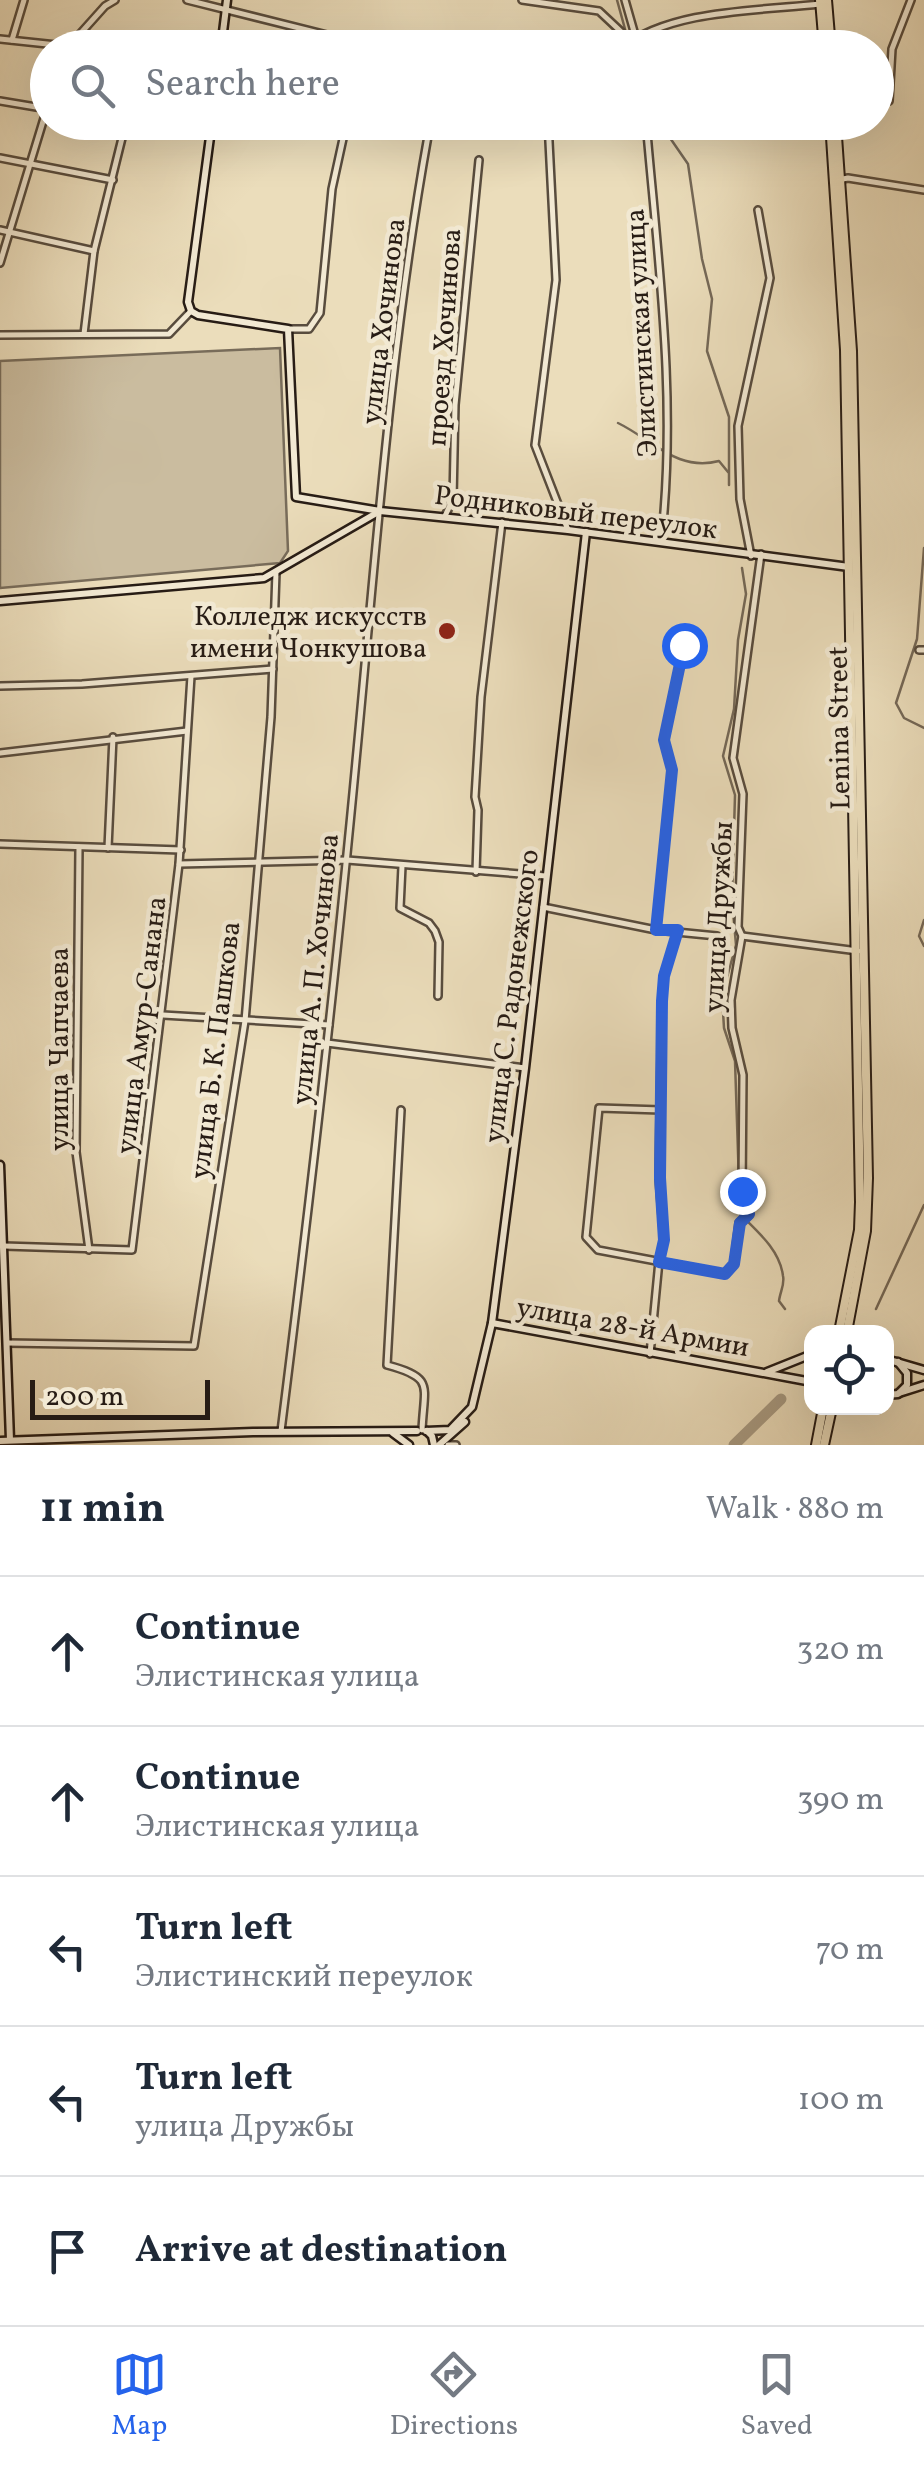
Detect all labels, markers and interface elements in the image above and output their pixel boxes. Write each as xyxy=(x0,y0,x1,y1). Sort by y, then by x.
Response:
search box xyxy=(30,30,894,140)
icon: search xyxy=(65,58,120,113)
text: Search here xyxy=(145,59,340,112)
street label: Элистинская улица xyxy=(617,208,668,458)
street label: улица Хочинова xyxy=(352,216,417,427)
street label: проезд Хочинова xyxy=(418,227,473,447)
street label: Родниковый переулок xyxy=(432,477,719,550)
place label: Колледж искусств имени Чонкушова xyxy=(190,598,427,669)
marker: Колледж искусств имени Чонкушова xyxy=(436,620,458,642)
route start xyxy=(662,623,708,669)
street label: Lenina Street xyxy=(820,646,861,810)
street label: улица Дружбы xyxy=(695,820,744,1014)
street label: улица А. П. Хочинова xyxy=(283,832,350,1107)
street label: улица С. Радонежского xyxy=(475,847,550,1146)
street label: улица Амур-Санана xyxy=(107,894,178,1157)
street label: улица Б. К. Пашкова xyxy=(181,919,252,1182)
street label: улица Чапчаева xyxy=(41,947,80,1151)
route end xyxy=(720,1169,766,1215)
street label: улица 28-й Армии xyxy=(513,1289,752,1368)
map controls xyxy=(804,1325,894,1415)
button: locate xyxy=(804,1325,894,1415)
scale bar xyxy=(30,1375,210,1420)
text: 200 m xyxy=(45,1378,124,1417)
text: 11 min xyxy=(40,1481,165,1540)
text: Walk · 880 m xyxy=(706,1488,884,1532)
text: Continue xyxy=(135,1603,300,1656)
icon: ahead xyxy=(40,1624,95,1679)
text: 320 m xyxy=(797,1629,884,1673)
text: Элистинская улица xyxy=(135,1656,420,1700)
text: Continue xyxy=(135,1753,300,1806)
icon: ahead xyxy=(40,1774,95,1829)
text: 390 m xyxy=(797,1779,884,1823)
text: Элистинская улица xyxy=(135,1806,420,1850)
text: Turn left xyxy=(135,1903,292,1956)
icon: left xyxy=(40,1924,95,1979)
text: 70 m xyxy=(816,1929,884,1973)
text: Элистинский переулок xyxy=(135,1956,473,2000)
text: Turn left xyxy=(135,2053,292,2106)
icon: left xyxy=(40,2074,95,2129)
text: 100 m xyxy=(798,2079,884,2123)
text: улица Дружбы xyxy=(135,2106,354,2150)
icon: arrive xyxy=(40,2224,95,2279)
text: Arrive at destination xyxy=(135,2225,508,2278)
tab: Map xyxy=(111,2347,167,2446)
tab: Directions xyxy=(390,2347,518,2446)
tab: Saved xyxy=(741,2347,813,2446)

